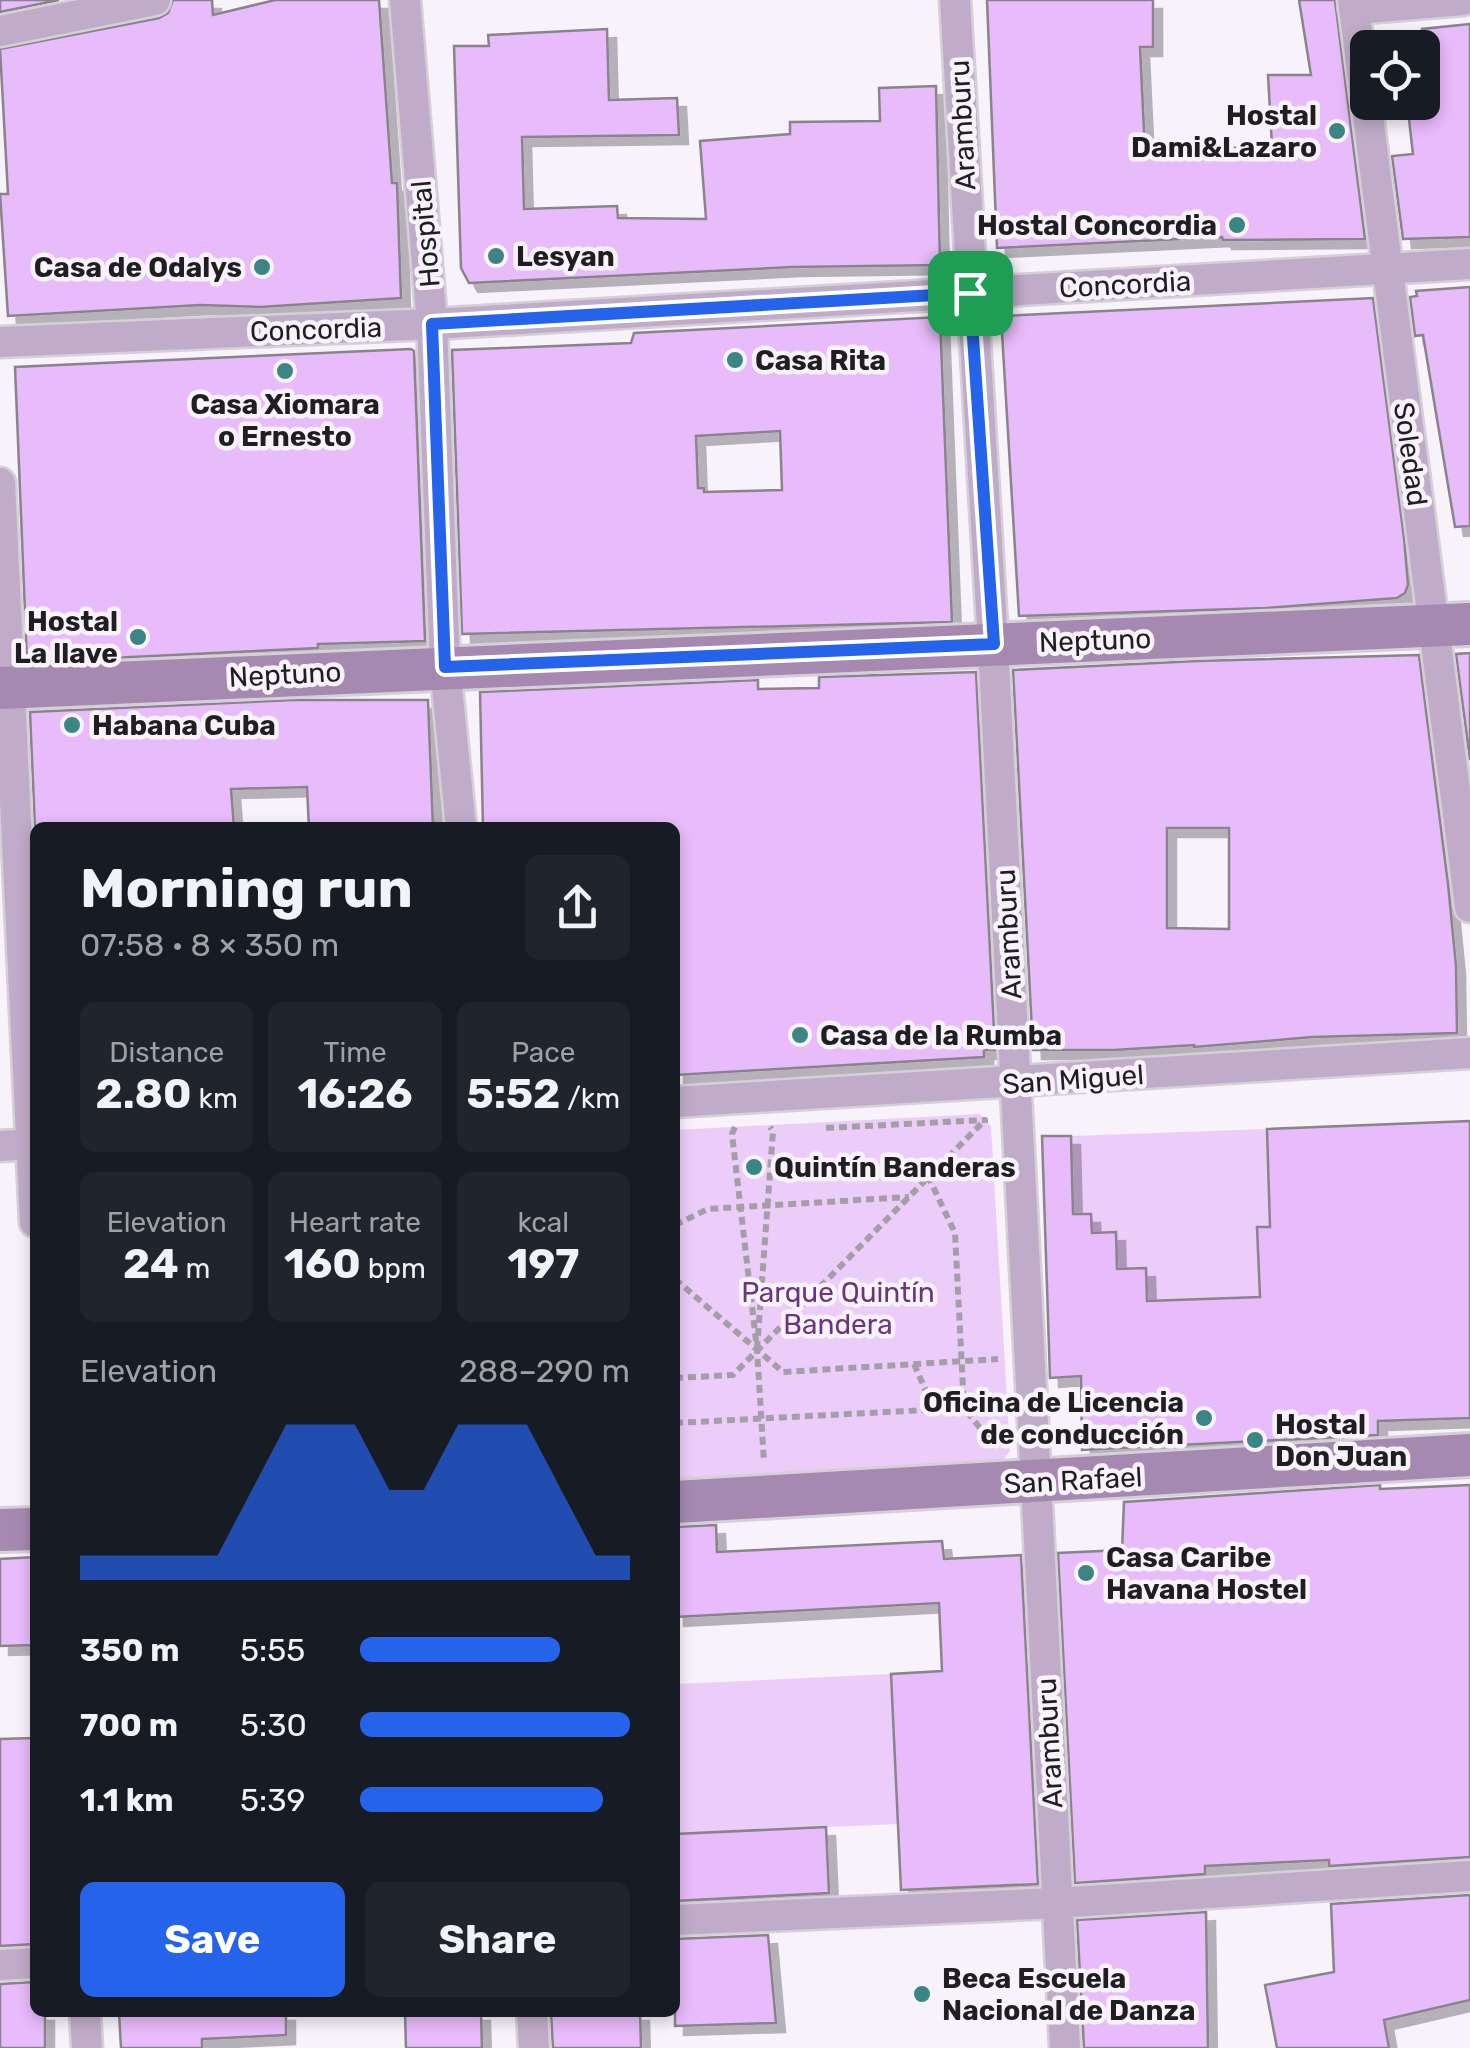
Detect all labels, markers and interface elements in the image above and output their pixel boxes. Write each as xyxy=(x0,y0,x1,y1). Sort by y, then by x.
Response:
map controls xyxy=(1350,30,1440,120)
button: locate xyxy=(1350,30,1440,120)
street label: Aramburu xyxy=(943,59,982,191)
place label: Hostal Dami&Lazaro xyxy=(1131,99,1317,164)
marker: Hostal Dami&Lazaro xyxy=(1326,120,1348,142)
street label: Hospital xyxy=(404,179,447,289)
place label: Hostal Concordia xyxy=(977,209,1217,242)
marker: Hostal Concordia xyxy=(1226,214,1248,236)
place label: Lesyan xyxy=(516,240,615,273)
marker: Lesyan xyxy=(485,245,507,267)
place label: Casa de Odalys xyxy=(34,251,242,284)
pin xyxy=(928,251,1013,336)
marker: Casa de Odalys xyxy=(251,256,273,278)
street label: Concordia xyxy=(1058,265,1192,304)
icon: arrive xyxy=(943,266,998,321)
street label: Concordia xyxy=(249,311,383,348)
place label: Casa Rita xyxy=(755,344,886,377)
marker: Casa Rita xyxy=(724,349,746,371)
marker: Casa Xiomara o Ernesto xyxy=(274,360,296,382)
place label: Casa Xiomara o Ernesto xyxy=(190,388,380,453)
street label: Soledad xyxy=(1387,400,1434,508)
place label: Hostal La llave xyxy=(14,605,118,670)
street label: Neptuno xyxy=(1038,622,1152,659)
marker: Hostal La llave xyxy=(127,626,149,648)
street label: Neptuno xyxy=(228,655,342,694)
place label: Habana Cuba xyxy=(92,709,276,742)
marker: Habana Cuba xyxy=(61,714,83,736)
button: share xyxy=(525,855,630,960)
text: Morning run xyxy=(80,856,413,921)
street label: Aramburu xyxy=(989,868,1028,1000)
text: 07:58 · 8 × 350 m xyxy=(80,926,339,964)
place label: Casa de la Rumba xyxy=(820,1019,1062,1052)
marker: Casa de la Rumba xyxy=(789,1024,811,1046)
text: Distance xyxy=(109,1036,224,1069)
text: Time xyxy=(323,1036,387,1069)
text: Pace xyxy=(511,1036,575,1069)
street label: San Miguel xyxy=(1001,1058,1145,1101)
text: 2.80 xyxy=(96,1069,192,1119)
text: 16:26 xyxy=(297,1069,413,1119)
text: 5:52 xyxy=(467,1069,560,1119)
text: km xyxy=(192,1082,238,1115)
text: /km xyxy=(560,1082,620,1115)
place label: Quintín Banderas xyxy=(774,1151,1016,1184)
marker: Quintín Banderas xyxy=(743,1156,765,1178)
text: Elevation xyxy=(107,1206,227,1239)
text: Heart rate xyxy=(289,1206,421,1239)
text: kcal xyxy=(518,1206,569,1239)
text: 24 xyxy=(123,1239,179,1289)
text: 160 xyxy=(284,1239,361,1289)
text: 197 xyxy=(507,1239,579,1289)
text: m xyxy=(179,1252,210,1285)
text: bpm xyxy=(361,1252,426,1285)
park label: Parque Quintín Bandera xyxy=(741,1276,935,1341)
text: Elevation xyxy=(80,1352,217,1390)
text: 288–290 m xyxy=(459,1352,630,1390)
place label: Oficina de Licencia de conducción xyxy=(923,1386,1184,1451)
marker: Oficina de Licencia de conducción xyxy=(1193,1407,1215,1429)
place label: Hostal Don Juan xyxy=(1275,1408,1407,1473)
marker: Hostal Don Juan xyxy=(1244,1429,1266,1451)
street label: San Rafael xyxy=(1003,1460,1143,1501)
place label: Casa Caribe Havana Hostel xyxy=(1106,1541,1307,1606)
marker: Casa Caribe Havana Hostel xyxy=(1075,1562,1097,1584)
text: 350 m xyxy=(80,1631,180,1669)
text: 5:55 xyxy=(240,1631,305,1669)
street label: Aramburu xyxy=(1030,1677,1069,1809)
text: 700 m xyxy=(80,1706,178,1744)
text: 5:30 xyxy=(240,1706,307,1744)
text: 1.1 km xyxy=(80,1781,174,1819)
text: 5:39 xyxy=(240,1781,305,1819)
button: Save xyxy=(80,1882,345,1997)
button: Share xyxy=(365,1882,630,1997)
place label: Beca Escuela Nacional de Danza xyxy=(942,1962,1196,2027)
marker: Beca Escuela Nacional de Danza xyxy=(911,1983,933,2005)

